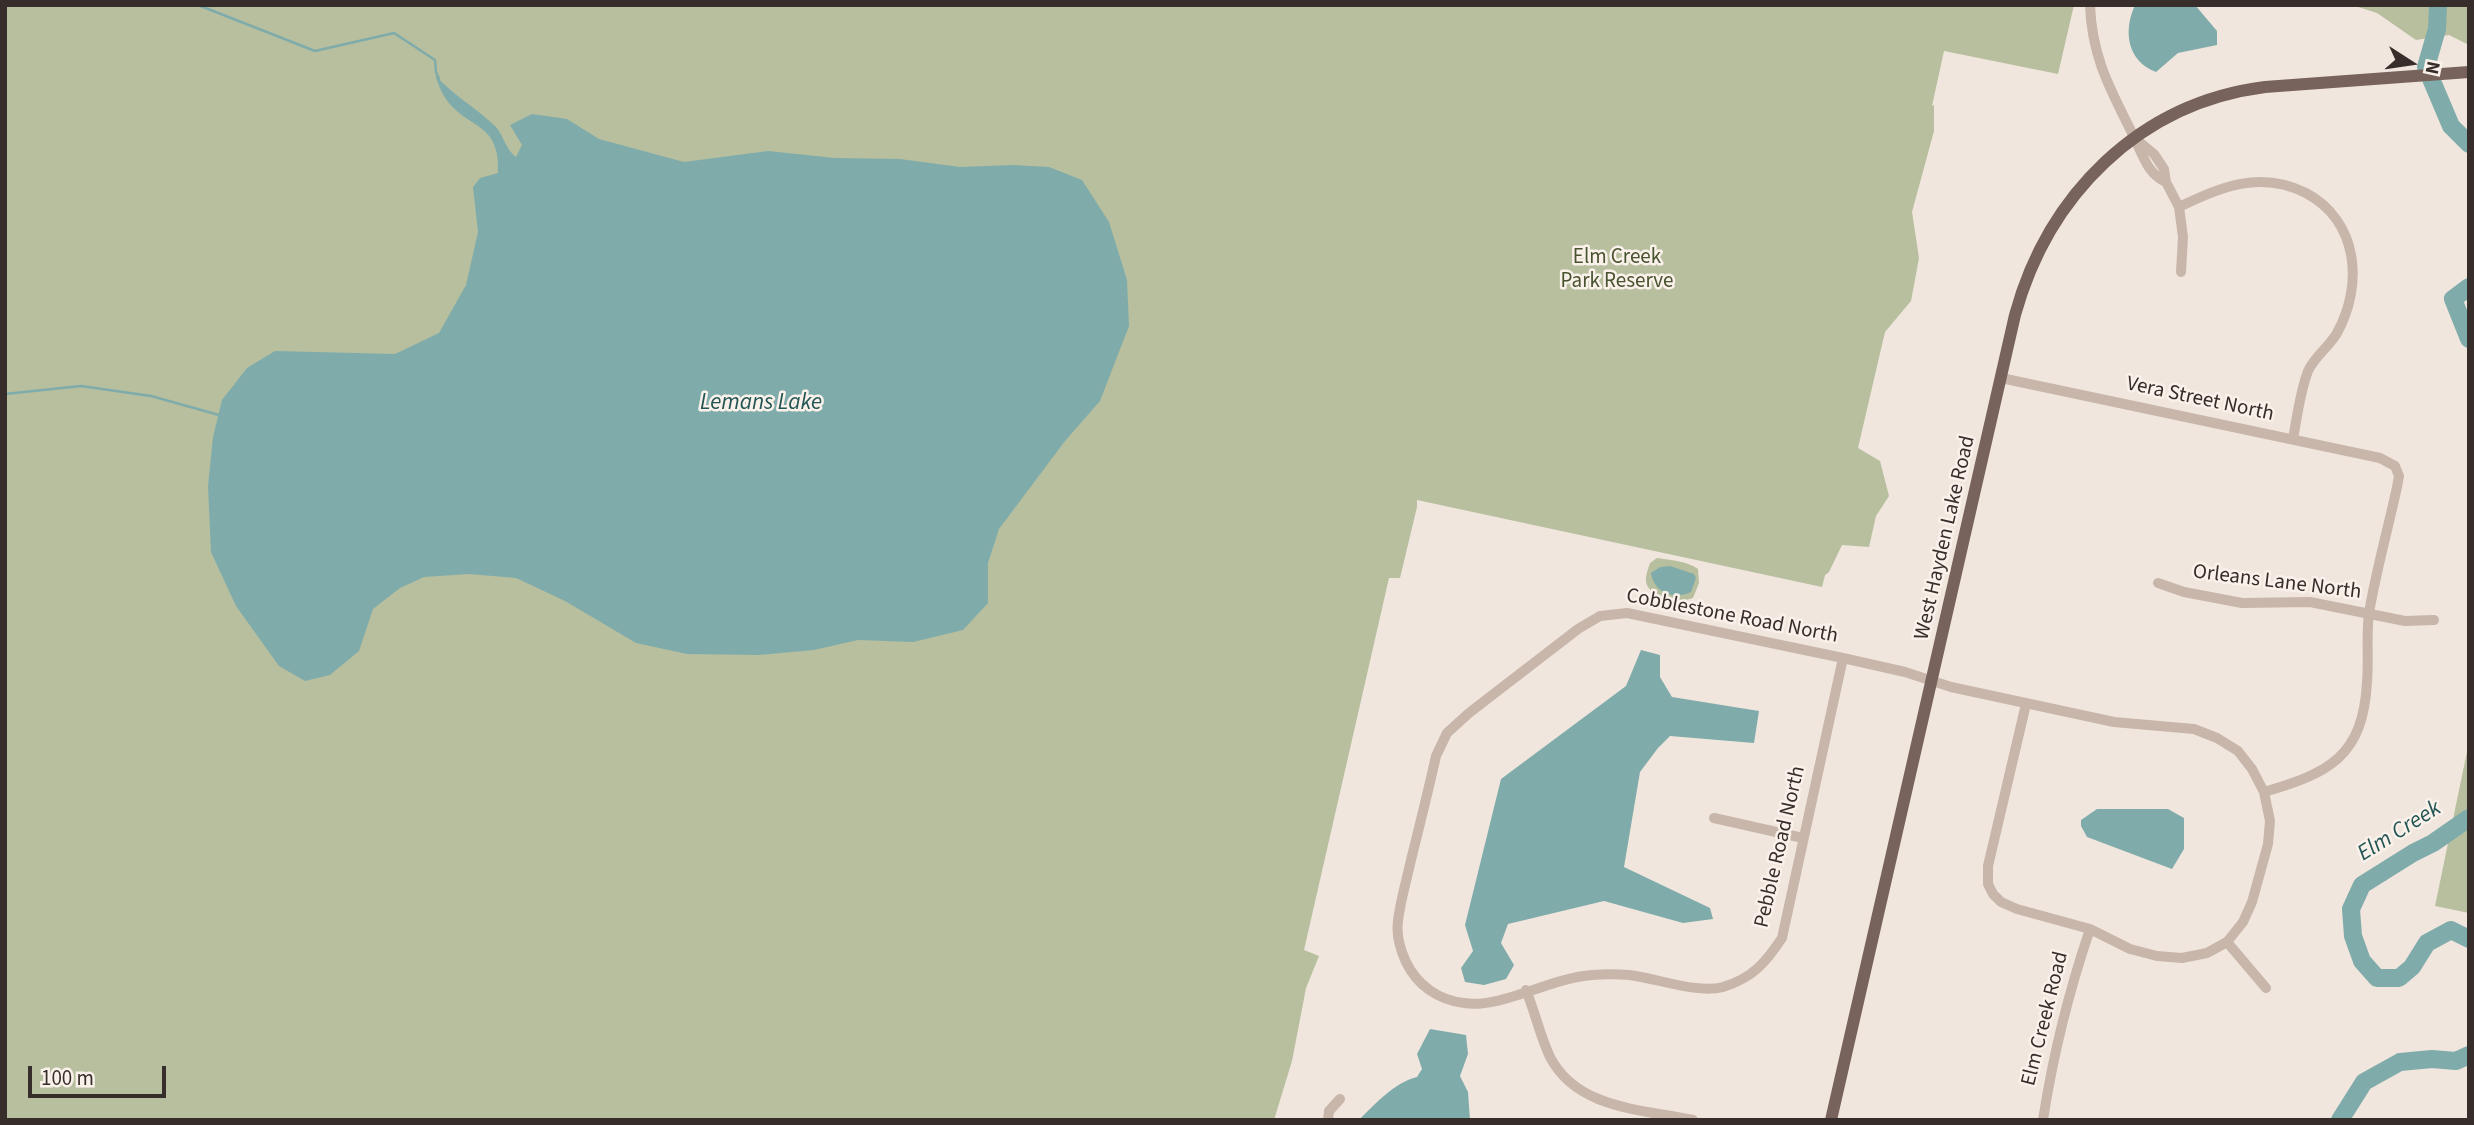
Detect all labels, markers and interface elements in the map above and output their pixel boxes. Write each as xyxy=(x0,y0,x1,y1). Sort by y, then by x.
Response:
north arrow xyxy=(2376,28,2446,98)
text: N xyxy=(2418,58,2447,76)
park label: Elm Creek Park Reserve xyxy=(1561,245,1673,295)
street label: Vera Street North xyxy=(2124,372,2276,428)
water label: Lemans Lake xyxy=(700,390,822,418)
street label: West Hayden Lake Road xyxy=(1910,433,1982,643)
street label: Orleans Lane North xyxy=(2191,560,2363,606)
street label: Cobblestone Road North xyxy=(1624,584,1840,650)
street label: Pebble Road North xyxy=(1750,764,1812,930)
water label: Elm Creek xyxy=(2353,796,2447,868)
street label: Elm Creek Road xyxy=(2017,949,2075,1089)
scale bar xyxy=(32,1052,170,1096)
text: 100 m xyxy=(41,1063,94,1093)

